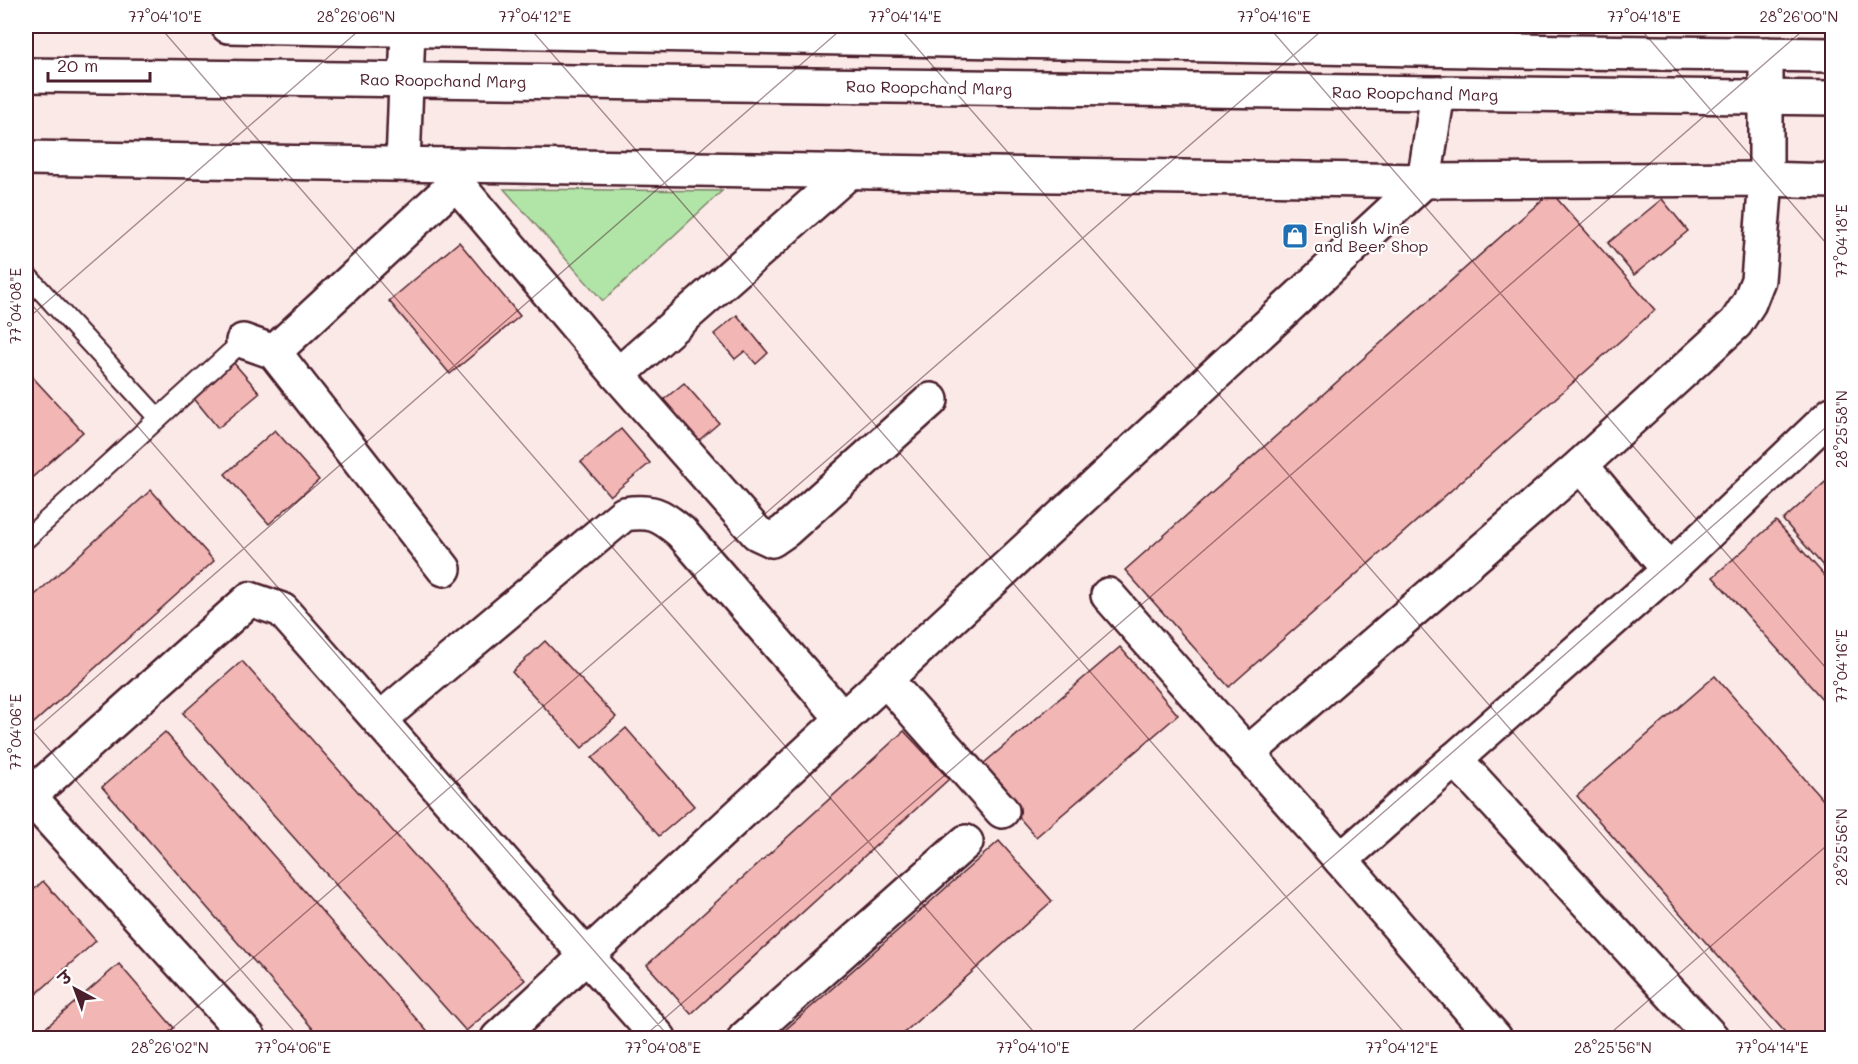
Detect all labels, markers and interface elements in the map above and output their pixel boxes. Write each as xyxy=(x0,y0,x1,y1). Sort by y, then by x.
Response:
text: 77°04'10"E xyxy=(128,6,202,26)
text: 28°26'06"N xyxy=(317,6,395,26)
text: 77°04'12"E xyxy=(499,6,572,26)
text: 77°04'14"E xyxy=(868,6,942,26)
text: 77°04'16"E xyxy=(1237,6,1311,26)
text: 77°04'18"E xyxy=(1607,6,1681,26)
text: 28°26'00"N xyxy=(1760,6,1838,26)
scale bar xyxy=(48,45,150,83)
text: 20 m xyxy=(57,53,98,77)
street label: Rao Roopchand Marg xyxy=(360,68,526,92)
street label: Rao Roopchand Marg xyxy=(846,75,1012,99)
street label: Rao Roopchand Marg xyxy=(1332,81,1498,105)
text: 77°04'18"E xyxy=(1831,204,1851,278)
place label: English Wine and Beer Shop xyxy=(1314,217,1429,256)
shop icon: English Wine and Beer Shop xyxy=(1280,221,1310,251)
text: 77°04'08"E xyxy=(5,268,25,344)
text: 28°25'58"N xyxy=(1831,390,1851,468)
text: 77°04'16"E xyxy=(1831,629,1851,703)
text: 77°04'06"E xyxy=(5,694,25,770)
text: 28°25'56"N xyxy=(1831,808,1851,886)
north arrow xyxy=(45,959,105,1019)
text: उ xyxy=(52,965,77,990)
text: 28°26'02"N xyxy=(131,1037,209,1057)
text: 77°04'06"E xyxy=(255,1037,331,1057)
text: 77°04'08"E xyxy=(625,1037,701,1057)
text: 77°04'10"E xyxy=(996,1037,1070,1057)
text: 77°04'12"E xyxy=(1366,1037,1439,1057)
text: 28°25'56"N xyxy=(1574,1037,1652,1057)
text: 77°04'14"E xyxy=(1735,1037,1809,1057)

